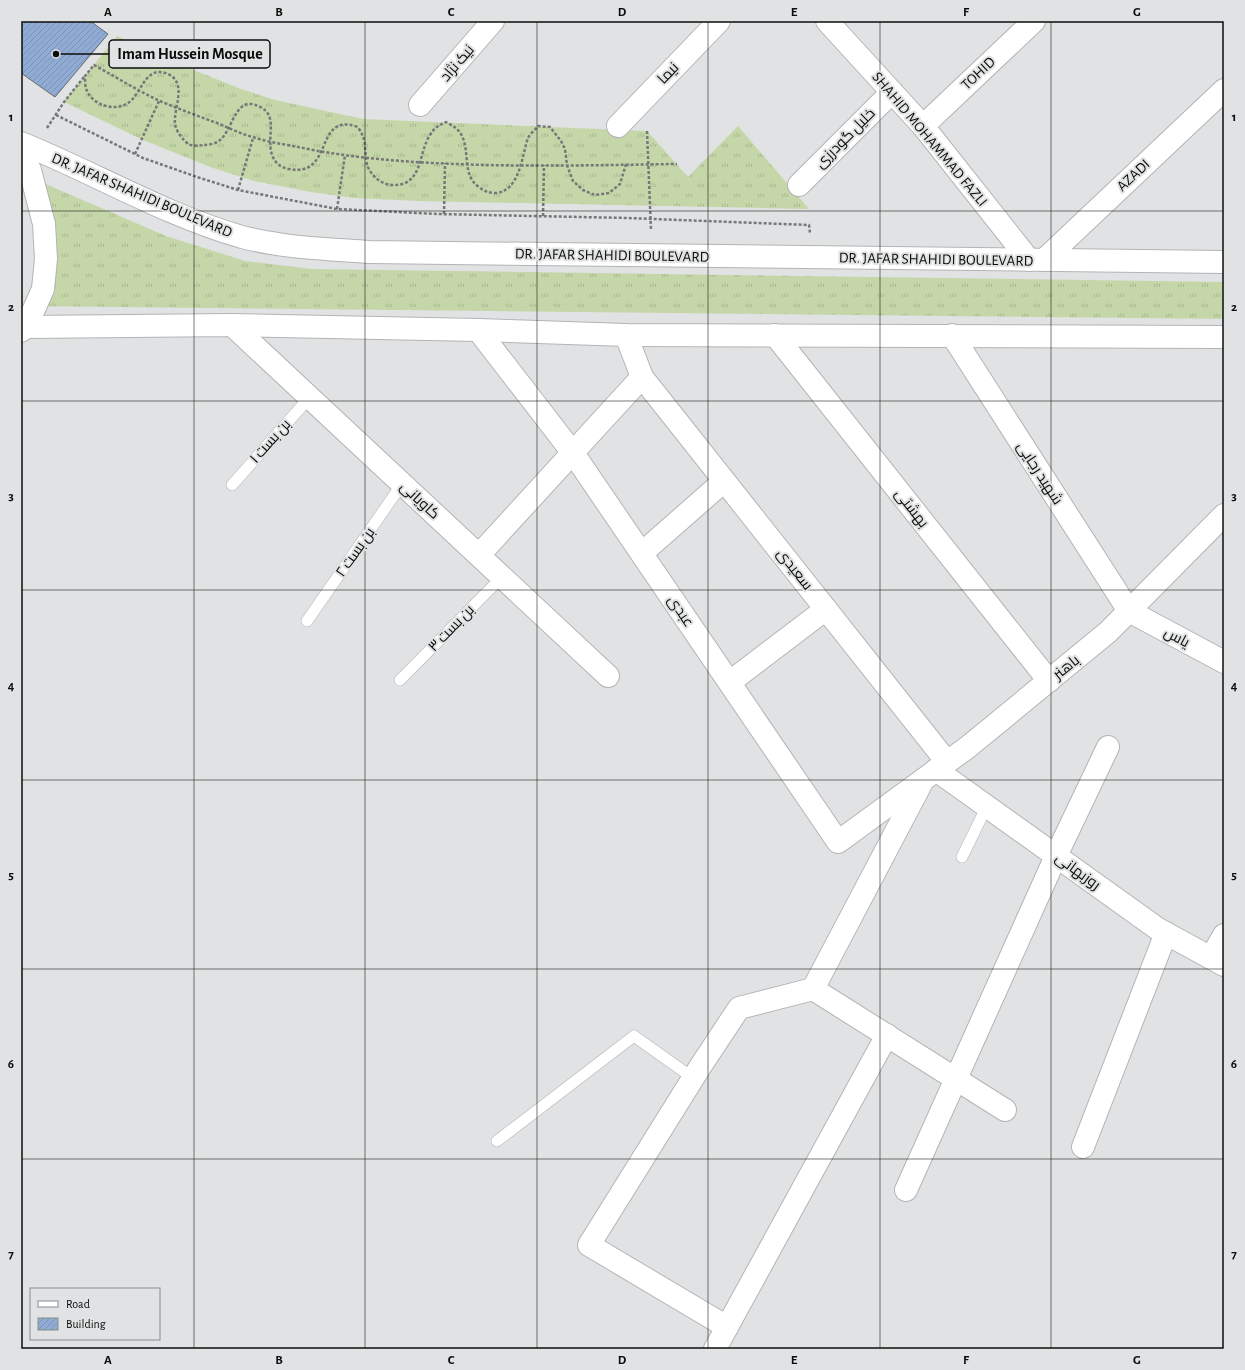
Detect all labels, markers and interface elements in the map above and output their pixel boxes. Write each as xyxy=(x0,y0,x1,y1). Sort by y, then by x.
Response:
text: A xyxy=(104,6,112,19)
text: B xyxy=(275,6,283,19)
text: C xyxy=(448,6,455,19)
text: D xyxy=(618,6,627,19)
text: E xyxy=(791,6,798,19)
text: F xyxy=(963,6,970,19)
text: G xyxy=(1133,6,1141,19)
callout: Imam Hussein Mosque xyxy=(109,40,270,68)
street label: نیک نژاد xyxy=(437,42,478,85)
text: Imam Hussein Mosque xyxy=(117,46,263,62)
street label: TOHID xyxy=(959,54,998,93)
street label: نیما xyxy=(655,60,682,87)
street label: SHAHID MOHAMMAD FAZLI xyxy=(869,69,990,209)
street label: خلیل گودرزی xyxy=(813,106,880,173)
text: 1 xyxy=(9,111,13,124)
text: 1 xyxy=(1232,111,1236,124)
street label: DR. JAFAR SHAHIDI BOULEVARD xyxy=(49,151,235,240)
street label: AZADI xyxy=(1114,157,1153,194)
street label: DR. JAFAR SHAHIDI BOULEVARD xyxy=(515,246,710,265)
street label: DR. JAFAR SHAHIDI BOULEVARD xyxy=(839,250,1034,269)
text: 2 xyxy=(8,301,14,314)
text: 2 xyxy=(1231,301,1237,314)
street label: بن بست ۱ xyxy=(247,417,295,467)
street label: شهید رجایی xyxy=(1012,439,1066,508)
street label: کاویانی xyxy=(396,479,442,524)
street label: بهشتی xyxy=(890,486,932,532)
text: 3 xyxy=(8,490,14,503)
text: 3 xyxy=(1231,490,1237,503)
street label: بن بست ۲ xyxy=(333,525,379,581)
street label: سعیدی xyxy=(772,546,815,594)
street label: عبدی xyxy=(663,593,697,631)
street label: بن بست ۳ xyxy=(426,602,479,656)
street label: یاس xyxy=(1161,625,1192,652)
street label: باهنر xyxy=(1049,652,1083,684)
text: 4 xyxy=(8,680,15,693)
text: 4 xyxy=(1231,680,1238,693)
street label: روزبهانی xyxy=(1051,850,1103,894)
text: 5 xyxy=(8,869,14,882)
text: 5 xyxy=(1231,869,1237,882)
text: 6 xyxy=(8,1058,14,1071)
text: 6 xyxy=(1231,1058,1237,1071)
text: 7 xyxy=(8,1248,14,1261)
text: 7 xyxy=(1231,1248,1237,1261)
legend xyxy=(30,1288,160,1340)
text: Road xyxy=(66,1298,90,1310)
text: Building xyxy=(66,1318,106,1330)
text: A xyxy=(104,1354,112,1367)
text: B xyxy=(275,1354,283,1367)
text: C xyxy=(448,1354,455,1367)
text: D xyxy=(618,1354,627,1367)
text: E xyxy=(791,1354,798,1367)
text: F xyxy=(963,1354,970,1367)
text: G xyxy=(1133,1354,1141,1367)

